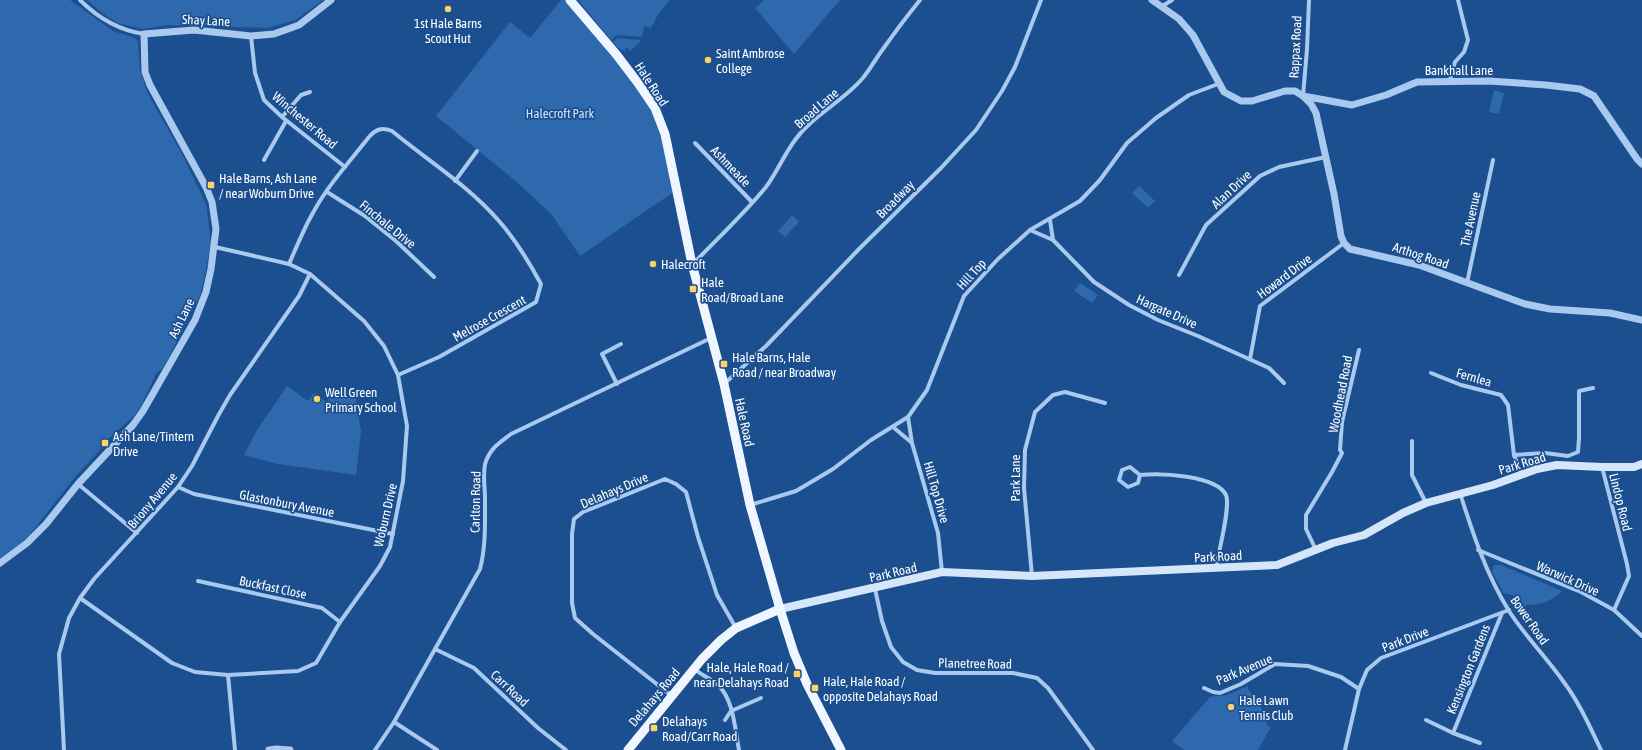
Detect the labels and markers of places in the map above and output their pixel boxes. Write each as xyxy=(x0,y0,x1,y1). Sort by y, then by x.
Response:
marker: 1st Hale Barns Scout Hut xyxy=(443,4,453,14)
place label: 1st Hale Barns Scout Hut xyxy=(414,16,482,46)
place label: Saint Ambrose College xyxy=(716,46,785,76)
marker: Saint Ambrose College xyxy=(703,55,713,65)
place label: Hale Barns, Ash Lane / near Woburn Drive xyxy=(219,171,317,201)
marker: Hale Barns, Ash Lane / near Woburn Drive xyxy=(206,180,216,190)
place label: Halecroft xyxy=(661,257,706,272)
marker: Halecroft xyxy=(648,259,658,269)
place label: Hale Road/Broad Lane xyxy=(701,275,784,305)
marker: Hale Road/Broad Lane xyxy=(688,284,698,294)
place label: Hale Barns, Hale Road / near Broadway xyxy=(732,350,837,380)
marker: Hale Barns, Hale Road / near Broadway xyxy=(719,359,729,369)
place label: Well Green Primary School xyxy=(325,385,397,415)
marker: Well Green Primary School xyxy=(312,394,322,404)
place label: Ash Lane/Tintern Drive xyxy=(113,429,194,459)
marker: Ash Lane/Tintern Drive xyxy=(100,438,110,448)
place label: Hale, Hale Road / near Delahays Road xyxy=(694,660,790,690)
marker: Hale, Hale Road / near Delahays Road xyxy=(792,669,802,679)
place label: Hale, Hale Road / opposite Delahays Road xyxy=(823,674,938,704)
marker: Hale, Hale Road / opposite Delahays Road xyxy=(810,683,820,693)
place label: Hale Lawn Tennis Club xyxy=(1239,693,1294,723)
marker: Hale Lawn Tennis Club xyxy=(1226,702,1236,712)
place label: Delahays Road/Carr Road xyxy=(662,714,737,744)
marker: Delahays Road/Carr Road xyxy=(649,723,659,733)

